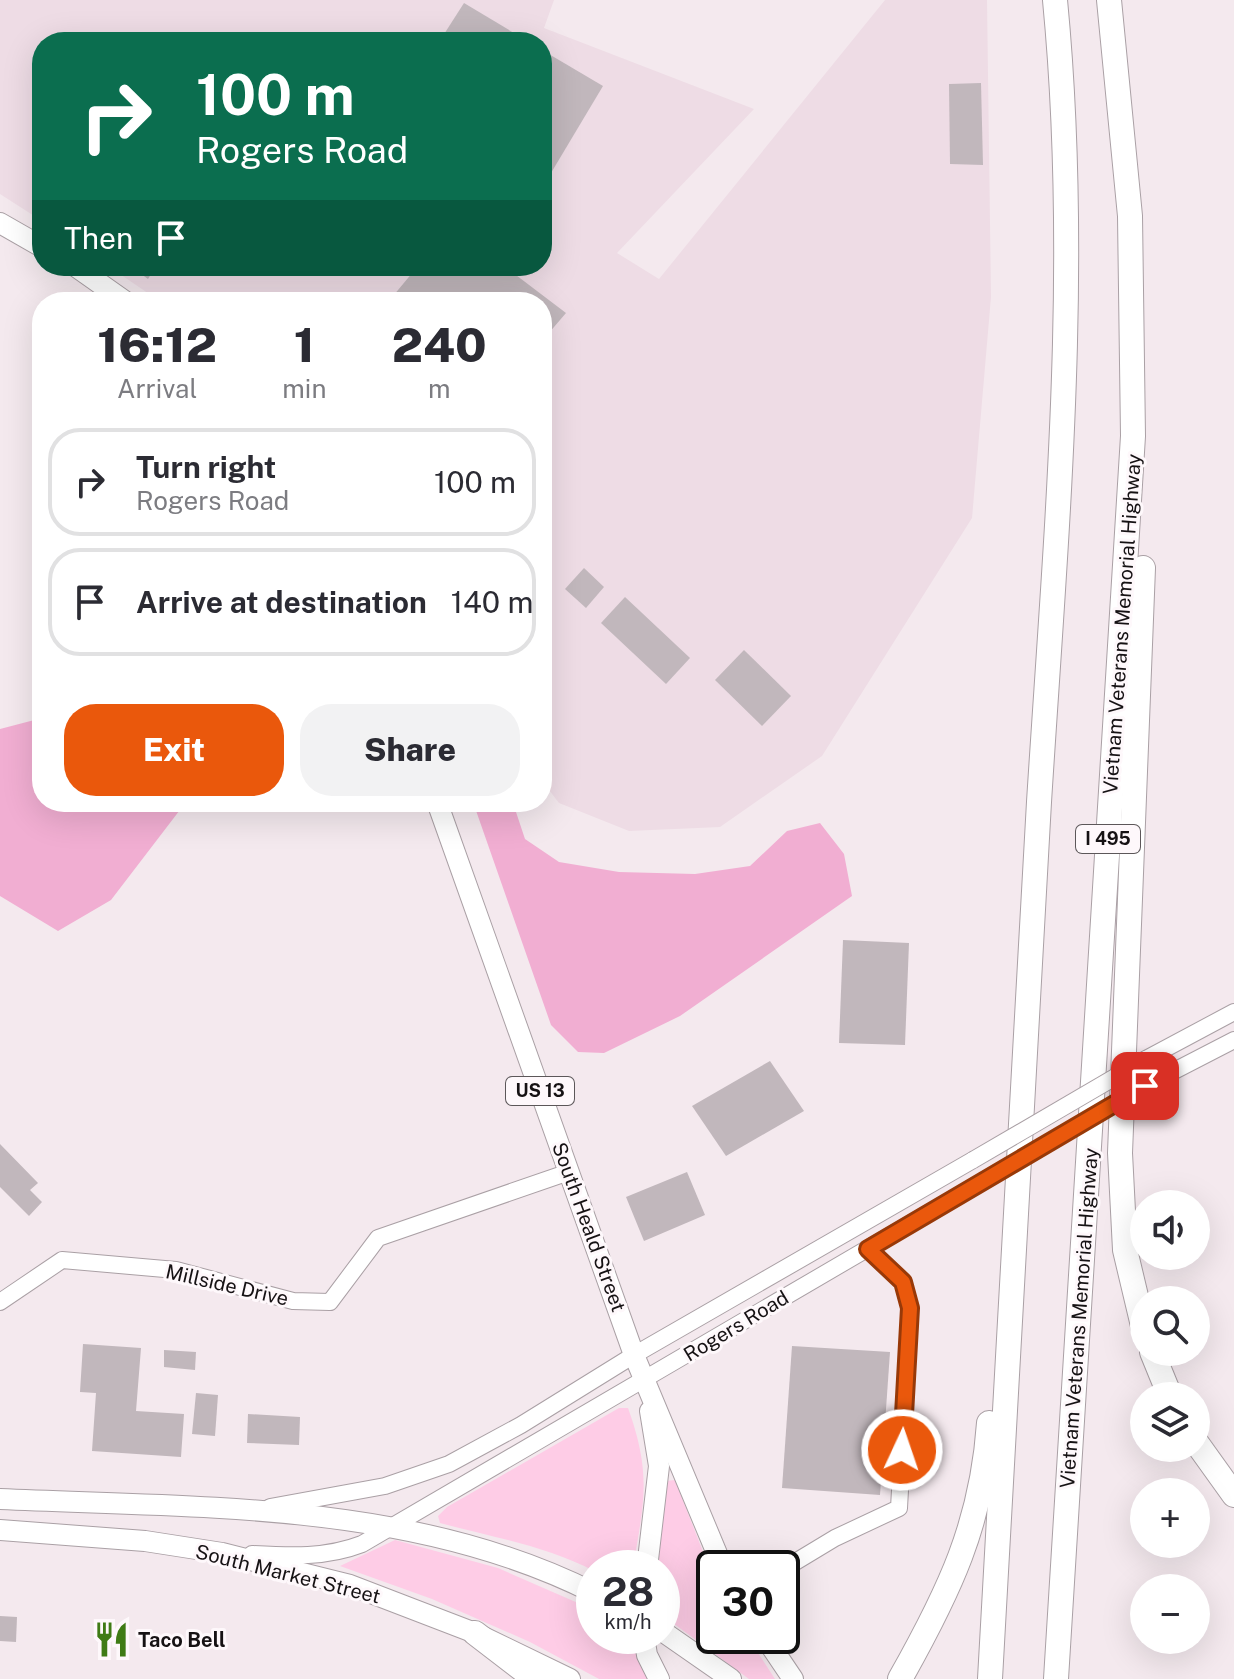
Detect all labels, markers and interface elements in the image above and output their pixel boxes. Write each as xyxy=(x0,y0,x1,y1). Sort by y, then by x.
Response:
text: 100 m xyxy=(196,62,355,128)
icon: right xyxy=(64,64,168,168)
text: Rogers Road xyxy=(196,129,408,171)
icon: arrive xyxy=(149,216,193,260)
text: Then xyxy=(64,220,133,256)
text: 16:12 xyxy=(97,316,217,373)
text: 1 xyxy=(294,316,315,373)
text: 240 xyxy=(392,316,487,373)
text: Arrival xyxy=(117,373,197,404)
text: min xyxy=(282,373,326,404)
text: m xyxy=(428,373,450,404)
text: Turn right xyxy=(136,449,276,485)
street label: Vietnam Veterans Memorial Highway xyxy=(1098,453,1146,795)
icon: right xyxy=(68,460,112,504)
text: 100 m xyxy=(434,464,516,500)
text: Rogers Road xyxy=(136,485,289,516)
icon: arrive xyxy=(68,580,112,624)
text: Arrive at destination xyxy=(136,584,427,620)
text: 140 m xyxy=(451,584,533,620)
button: Exit xyxy=(64,704,284,796)
button: Share xyxy=(300,704,520,796)
road number: I 495 xyxy=(1076,825,1140,853)
pin xyxy=(1111,1052,1179,1120)
icon: arrive xyxy=(1123,1064,1167,1108)
road number: US 13 xyxy=(506,1077,574,1105)
street label: South Heald Street xyxy=(547,1139,631,1315)
street label: Vietnam Veterans Memorial Highway xyxy=(1055,1147,1103,1489)
map controls xyxy=(1130,1190,1210,1654)
button: sound xyxy=(1130,1190,1210,1270)
street label: Millside Drive xyxy=(163,1259,291,1311)
street label: Rogers Road xyxy=(679,1285,793,1367)
button: search xyxy=(1130,1286,1210,1366)
button: layers xyxy=(1130,1382,1210,1462)
position arrow xyxy=(860,1408,944,1492)
button: + xyxy=(1130,1478,1210,1558)
street label: South Market Street xyxy=(193,1539,383,1609)
speed limit sign: 30 xyxy=(696,1550,800,1654)
text: 28 xyxy=(602,1568,654,1615)
button: − xyxy=(1130,1574,1210,1654)
text: km/h xyxy=(604,1610,652,1634)
restaurant icon: Taco Bell xyxy=(93,1621,131,1659)
place label: Taco Bell xyxy=(138,1628,226,1652)

